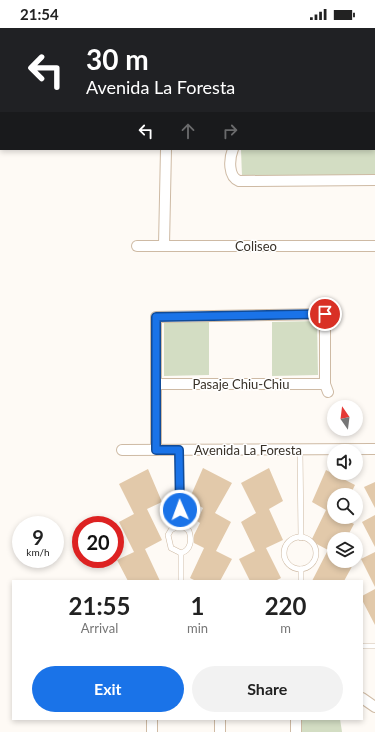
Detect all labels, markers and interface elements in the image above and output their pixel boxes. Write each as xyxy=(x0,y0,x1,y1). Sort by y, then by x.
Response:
text: 21:54 xyxy=(20,5,59,23)
text: 30 m xyxy=(86,42,149,76)
icon: left xyxy=(20,44,72,96)
text: Avenida La Foresta xyxy=(86,76,235,98)
icon: left xyxy=(135,120,157,142)
icon: ahead xyxy=(177,120,199,142)
icon: right xyxy=(219,120,241,142)
street label: Coliseo xyxy=(235,238,277,254)
pin xyxy=(308,297,342,331)
icon: arrive xyxy=(314,303,336,325)
street label: Pasaje Chiu-Chiu xyxy=(193,376,289,392)
north arrow xyxy=(327,400,363,436)
map controls xyxy=(327,400,363,568)
street label: Avenida La Foresta xyxy=(194,442,302,458)
button: sound xyxy=(327,444,363,480)
button: search xyxy=(327,488,363,524)
position arrow xyxy=(159,489,201,531)
speed limit sign: 20 xyxy=(72,516,124,568)
text: 9 xyxy=(32,525,44,549)
button: layers xyxy=(327,532,363,568)
text: km/h xyxy=(26,546,50,558)
text: 21:55 xyxy=(69,591,130,620)
text: 1 xyxy=(191,591,205,620)
text: 220 xyxy=(265,591,306,620)
text: Arrival xyxy=(81,620,118,636)
text: min xyxy=(187,620,208,636)
text: m xyxy=(280,620,291,636)
button: Exit xyxy=(32,666,184,712)
button: Share xyxy=(192,666,343,712)

